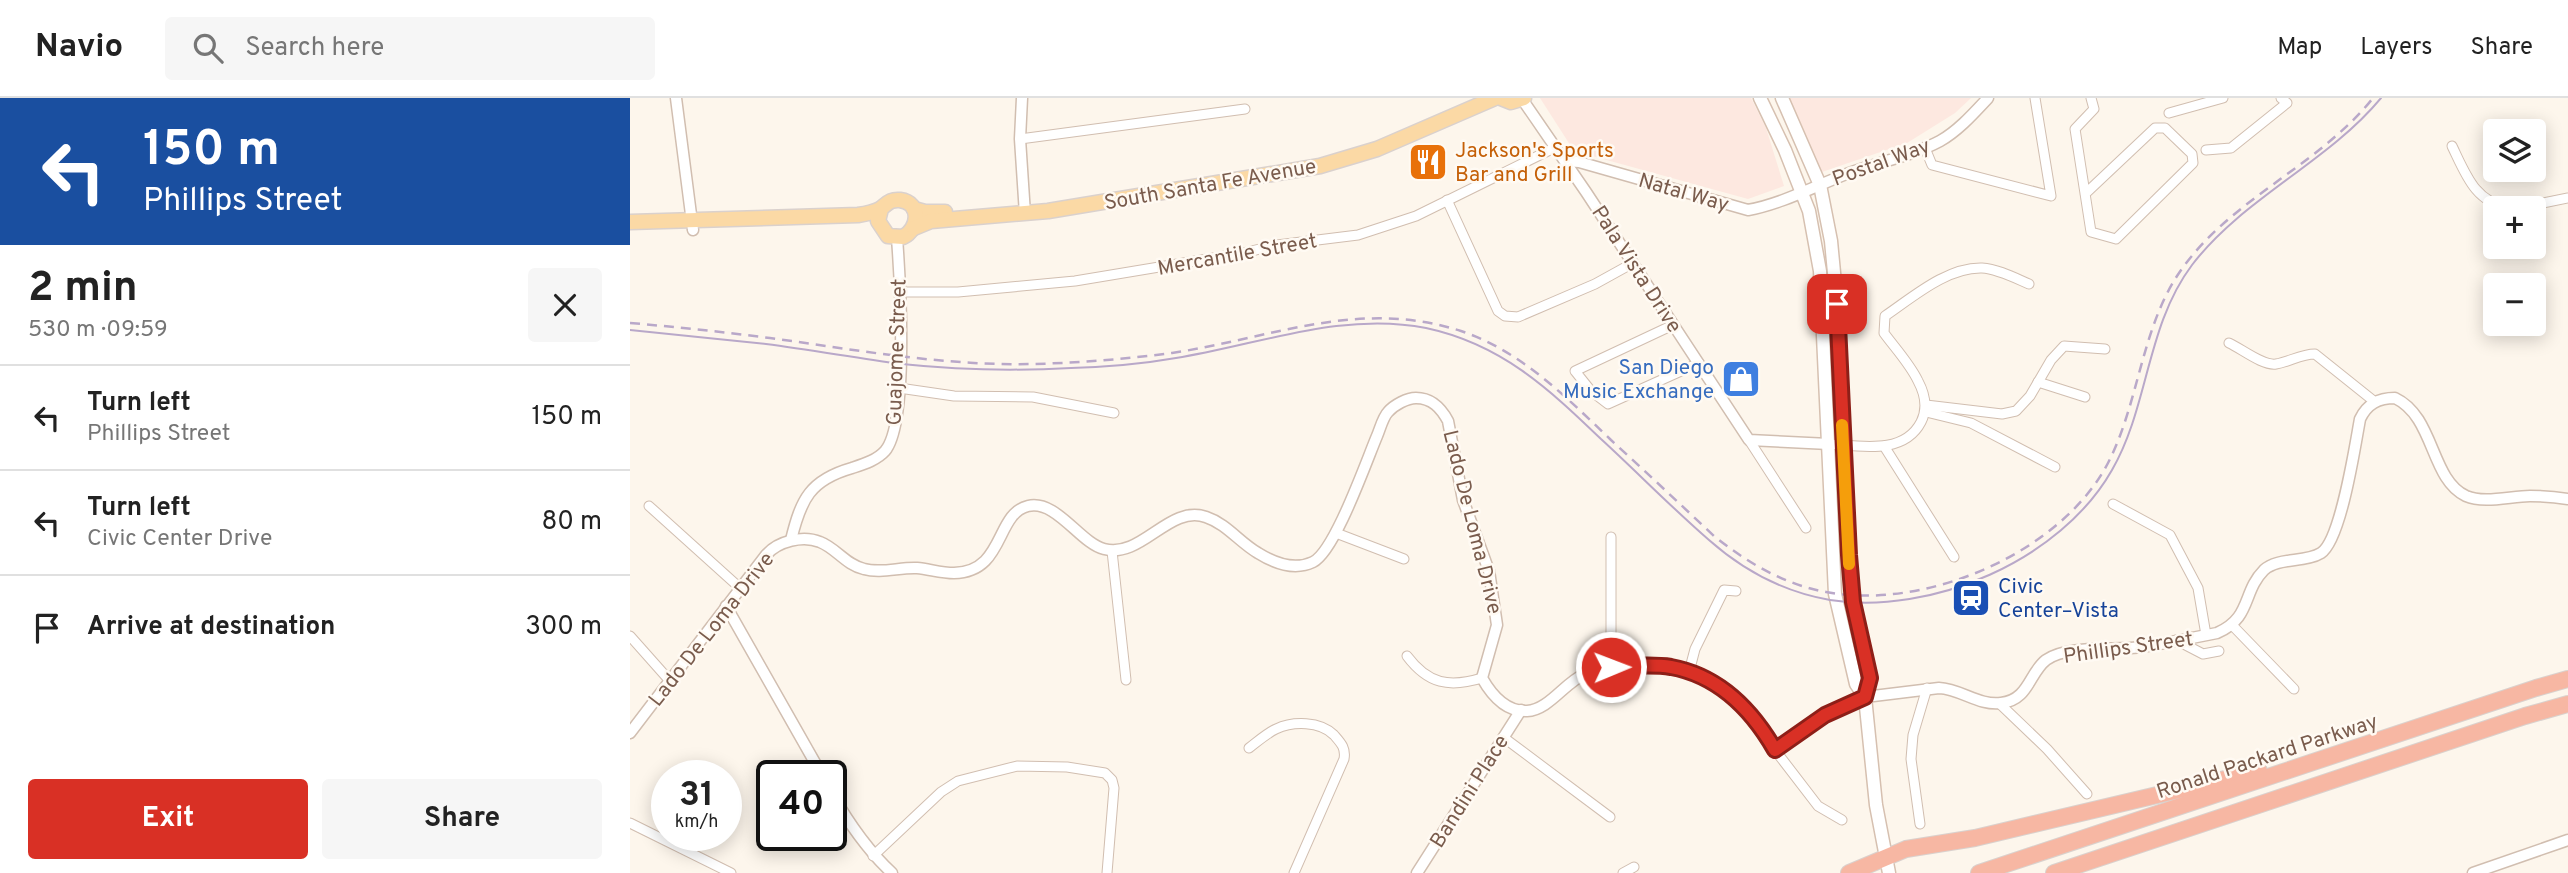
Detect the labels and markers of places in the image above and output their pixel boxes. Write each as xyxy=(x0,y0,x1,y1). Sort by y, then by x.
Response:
place label: Jackson's Sports Bar and Grill xyxy=(1455,138,1614,189)
restaurant icon: Jackson's Sports Bar and Grill xyxy=(1407,141,1449,183)
pin xyxy=(1807,274,1867,334)
place label: San Diego Music Exchange xyxy=(1563,355,1714,406)
shop icon: San Diego Music Exchange xyxy=(1720,358,1762,400)
place label: Civic Center–Vista xyxy=(1998,574,2119,625)
station icon: Civic Center–Vista xyxy=(1950,577,1992,619)

